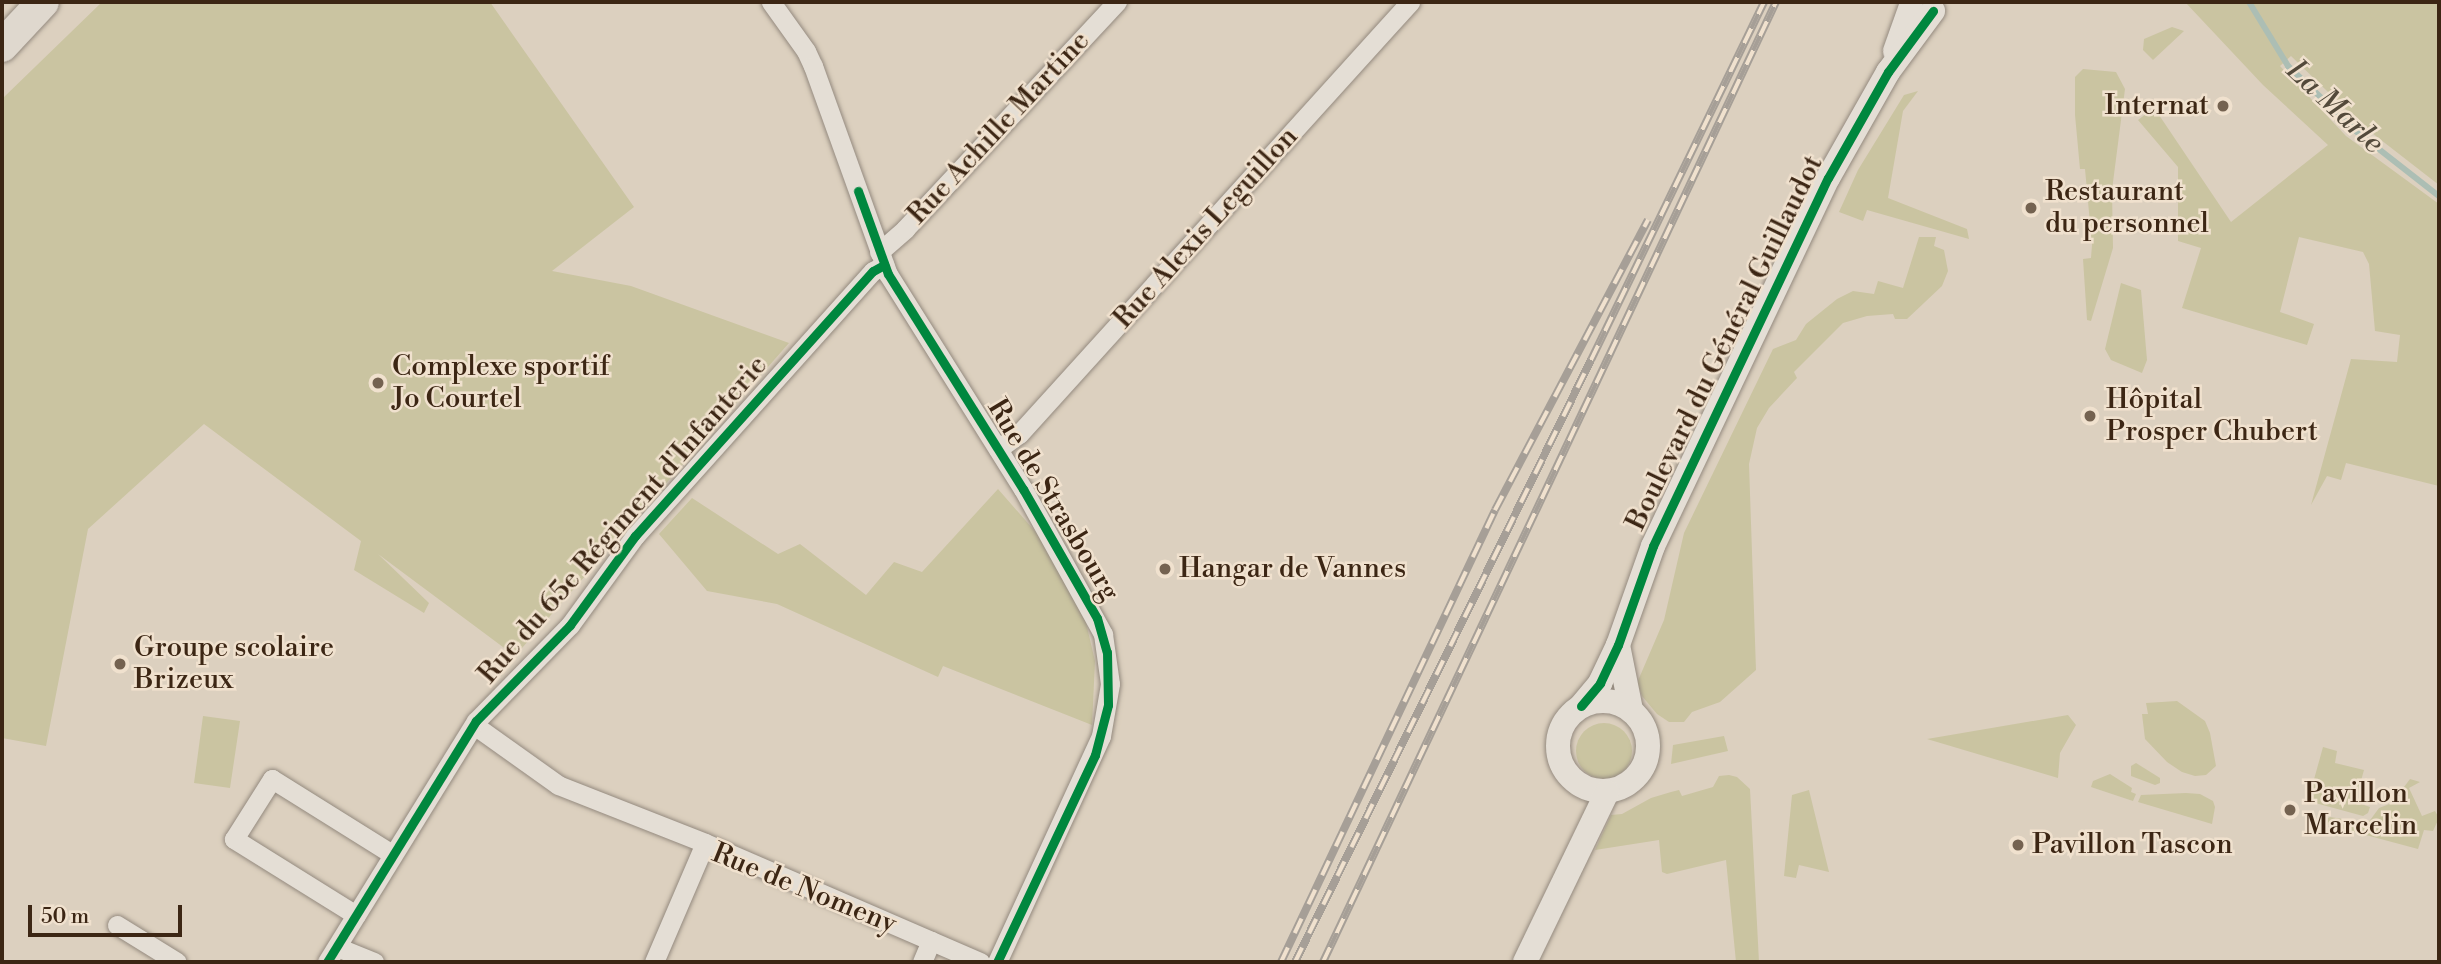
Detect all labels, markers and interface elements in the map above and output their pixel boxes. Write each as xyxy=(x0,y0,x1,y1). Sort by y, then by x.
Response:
street label: Rue Achille Martine xyxy=(901,24,1097,232)
water label: La Marle xyxy=(2279,53,2391,161)
place label: Internat xyxy=(2105,89,2209,123)
marker: Internat xyxy=(2215,98,2231,114)
street label: Rue Alexis Leguillon xyxy=(1107,120,1305,336)
street label: Boulevard du Général Guillaudot xyxy=(1619,150,1831,536)
place label: Restaurant du personnel xyxy=(2045,175,2209,241)
marker: Restaurant du personnel xyxy=(2023,200,2039,216)
street label: Rue du 65e Régiment d'Infanterie xyxy=(471,349,775,691)
place label: Complexe sportif Jo Courtel xyxy=(392,350,610,416)
marker: Complexe sportif Jo Courtel xyxy=(370,375,386,391)
place label: Hôpital Prosper Chubert xyxy=(2106,383,2318,449)
street label: Rue de Strasbourg xyxy=(980,393,1126,607)
marker: Hôpital Prosper Chubert xyxy=(2080,406,2100,426)
place label: Hangar de Vannes xyxy=(1179,552,1406,586)
marker: Hangar de Vannes xyxy=(1157,561,1173,577)
place label: Groupe scolaire Brizeux xyxy=(134,631,334,697)
marker: Groupe scolaire Brizeux xyxy=(112,656,128,672)
place label: Pavillon Marcelin xyxy=(2304,777,2417,843)
marker: Pavillon Marcelin xyxy=(2282,802,2298,818)
place label: Pavillon Tascon xyxy=(2032,828,2233,862)
street label: Rue de Nomeny xyxy=(707,837,901,941)
marker: Pavillon Tascon xyxy=(2010,837,2026,853)
scale bar xyxy=(32,890,186,934)
text: 50 m xyxy=(41,904,89,930)

